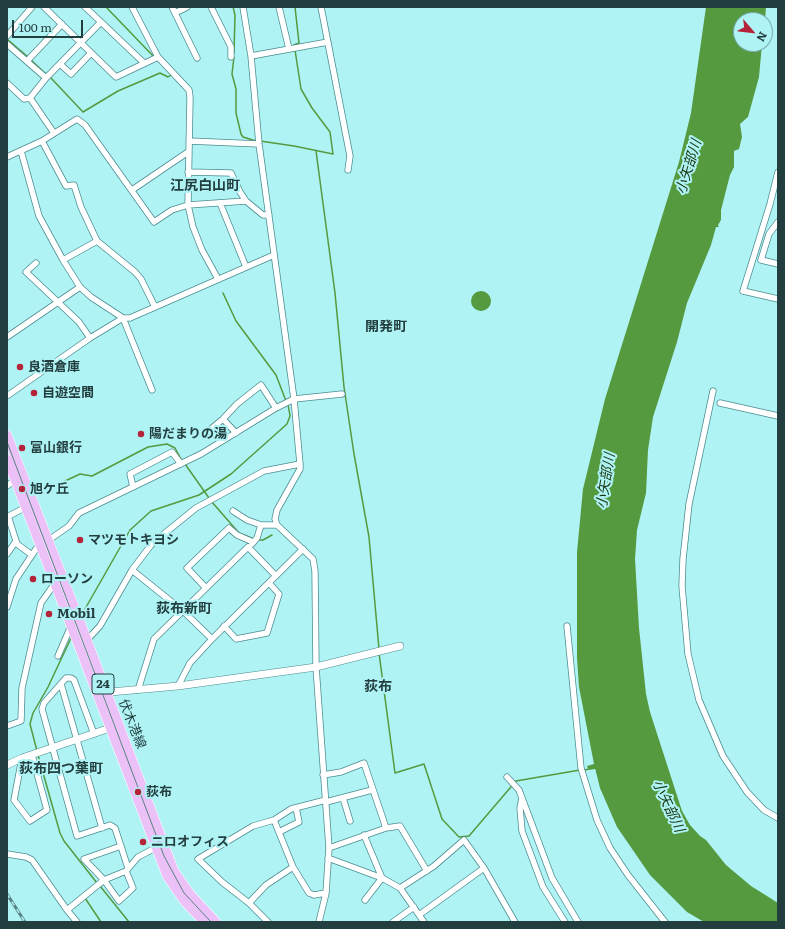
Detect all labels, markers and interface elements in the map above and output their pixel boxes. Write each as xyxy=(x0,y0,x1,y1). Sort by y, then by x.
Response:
scale bar xyxy=(14,12,85,38)
north arrow xyxy=(733,12,773,52)
text: 100 m xyxy=(19,18,52,36)
text: N xyxy=(753,29,772,45)
water label: 小矢部川 xyxy=(673,138,705,196)
district label: 江尻白山町 xyxy=(170,178,240,194)
district label: 開発町 xyxy=(365,319,407,335)
place label: 良酒倉庫 xyxy=(28,359,80,375)
marker: 良酒倉庫 xyxy=(15,362,25,372)
place label: 自遊空間 xyxy=(42,385,94,401)
marker: 自遊空間 xyxy=(29,388,39,398)
place label: 陽だまりの湯 xyxy=(149,426,227,442)
marker: 陽だまりの湯 xyxy=(136,429,146,439)
place label: 富山銀行 xyxy=(30,440,82,456)
marker: 富山銀行 xyxy=(17,443,27,453)
water label: 小矢部川 xyxy=(593,452,619,510)
place label: 旭ケ丘 xyxy=(30,481,69,497)
marker: 旭ケ丘 xyxy=(17,484,27,494)
place label: マツモトキヨシ xyxy=(88,532,179,548)
marker: マツモトキヨシ xyxy=(75,535,85,545)
place label: ローソン xyxy=(41,571,93,587)
marker: ローソン xyxy=(28,574,38,584)
district label: 荻布新町 xyxy=(156,601,212,617)
place label: Mobil xyxy=(57,606,95,622)
marker: Mobil xyxy=(44,609,54,619)
road number: 24 xyxy=(92,674,114,694)
district label: 荻布 xyxy=(364,679,392,695)
street label: 伏木港線 xyxy=(115,697,149,751)
district label: 荻布四つ葉町 xyxy=(19,761,103,777)
water label: 小矢部川 xyxy=(649,777,687,835)
place label: 荻布 xyxy=(146,784,172,800)
marker: 荻布 xyxy=(133,787,143,797)
place label: ニロオフィス xyxy=(151,834,229,850)
marker: ニロオフィス xyxy=(138,837,148,847)

